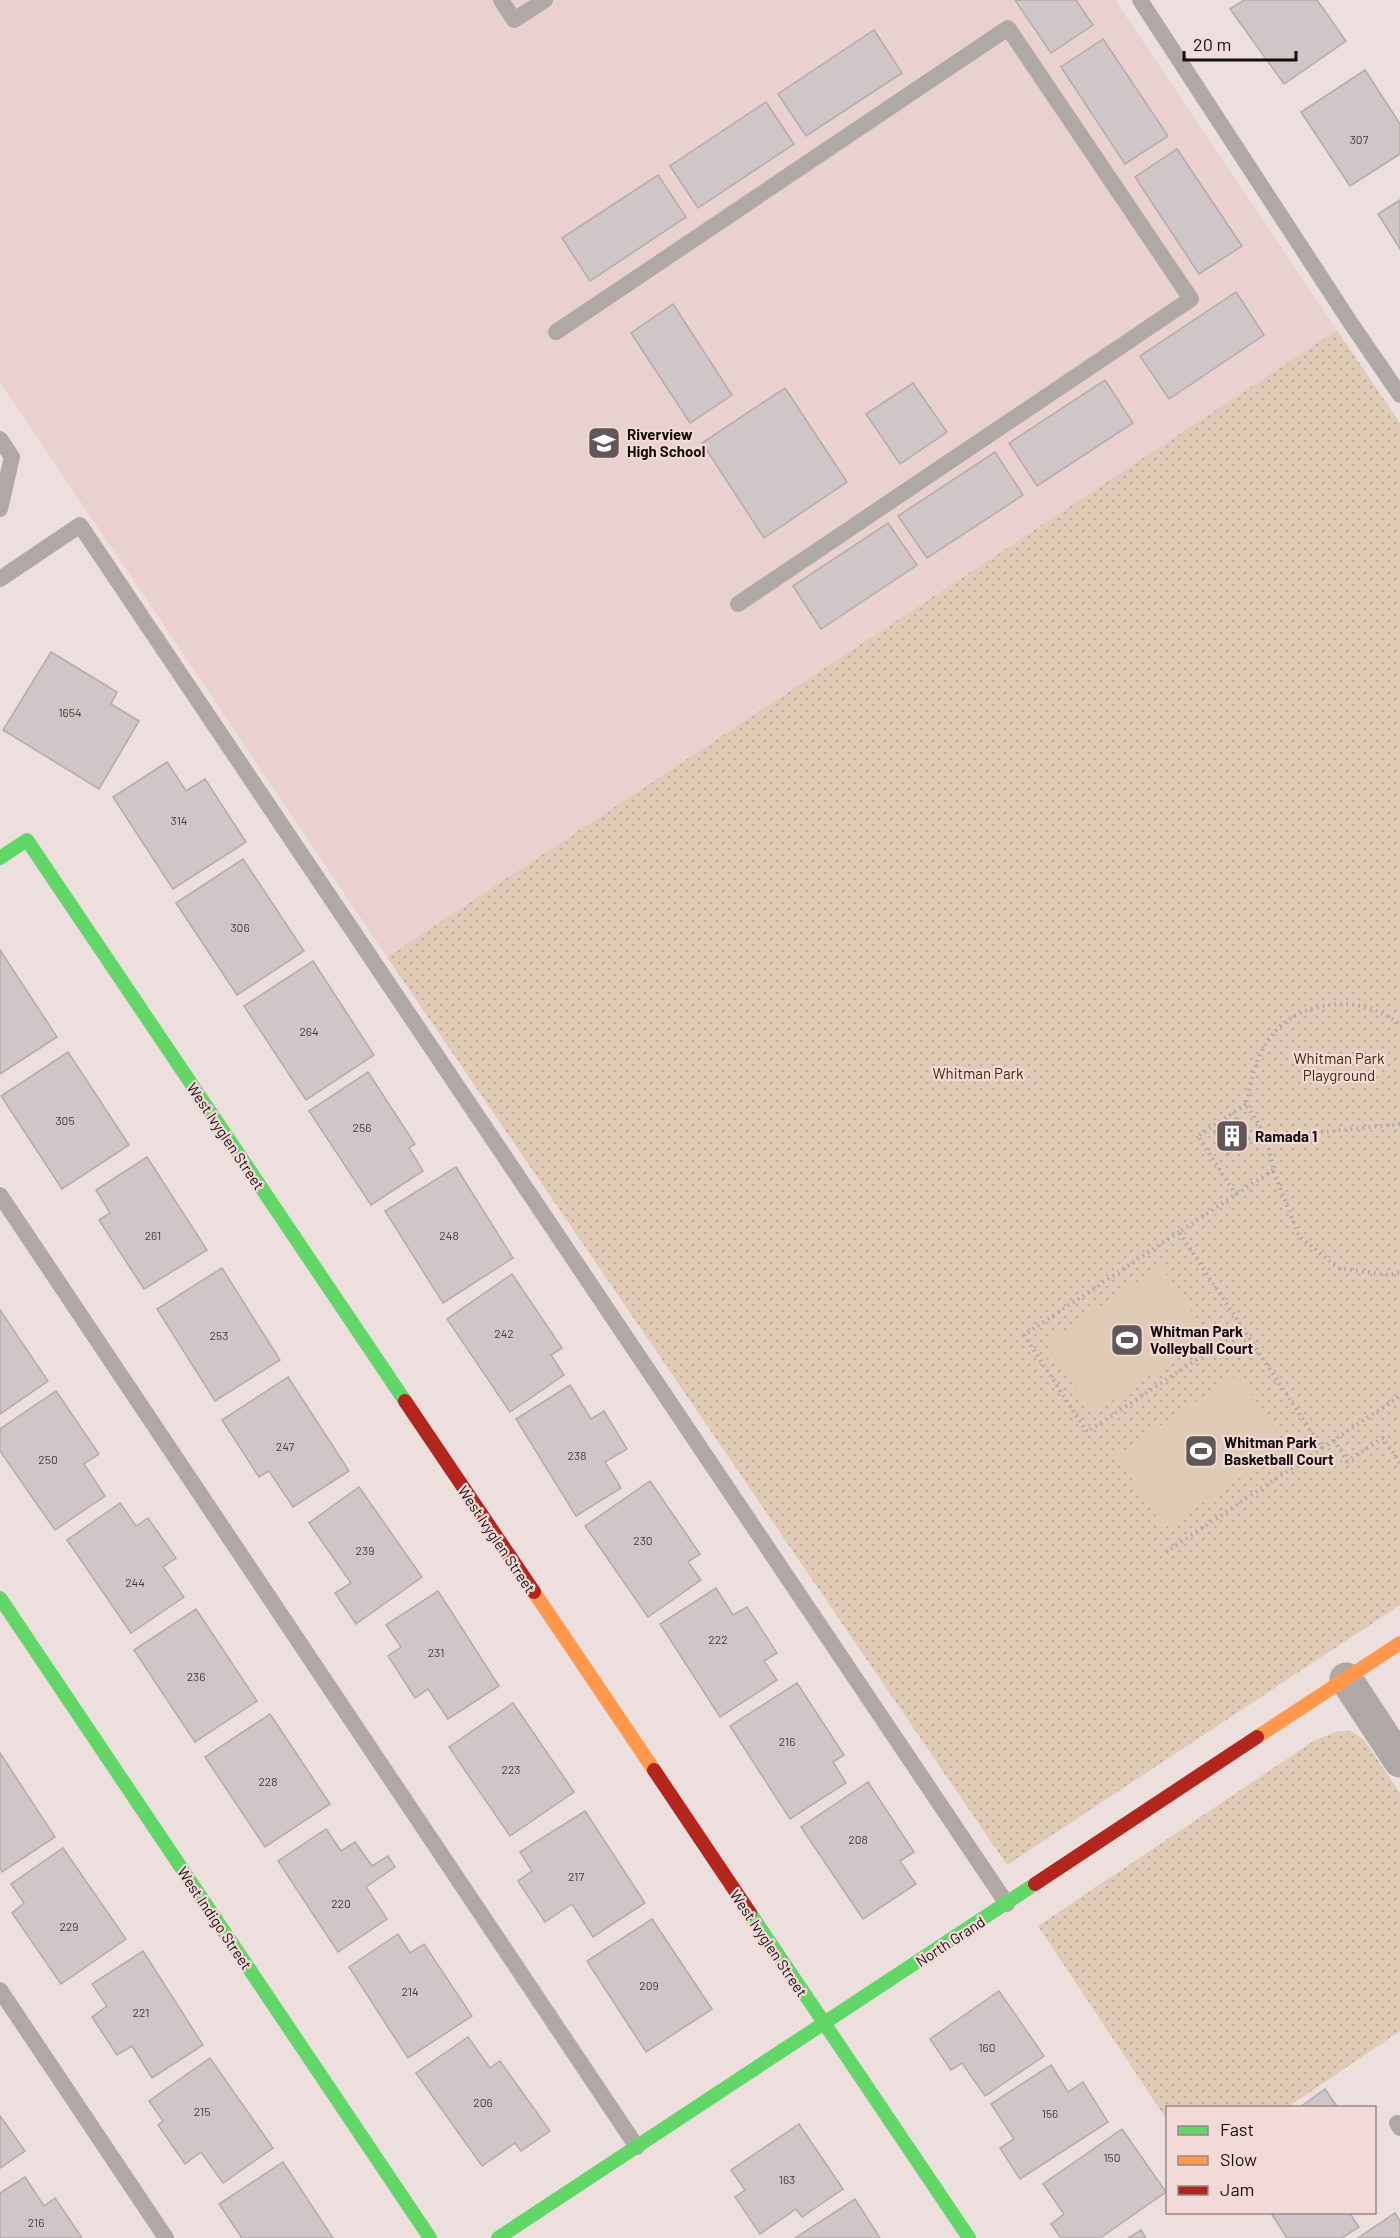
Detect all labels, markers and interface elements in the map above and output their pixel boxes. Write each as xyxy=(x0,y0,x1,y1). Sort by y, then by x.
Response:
scale bar xyxy=(1184,24,1296,62)
text: 20 m xyxy=(1193,33,1231,55)
house number: 307 xyxy=(1350,132,1369,146)
school or university icon: Riverview High School xyxy=(586,425,622,461)
place label: Riverview High School xyxy=(627,425,705,460)
house number: 1654 xyxy=(58,705,82,719)
house number: 314 xyxy=(171,813,187,827)
house number: 306 xyxy=(230,920,250,934)
house number: 264 xyxy=(299,1024,319,1038)
park label: Whitman Park Playground xyxy=(1293,1049,1385,1084)
park label: Whitman Park xyxy=(932,1064,1024,1082)
street label: West Ivyglen Street xyxy=(184,1079,268,1193)
house number: 305 xyxy=(55,1113,75,1127)
building icon: Ramada 1 xyxy=(1214,1118,1250,1154)
house number: 256 xyxy=(353,1120,371,1134)
place label: Ramada 1 xyxy=(1255,1127,1317,1145)
house number: 261 xyxy=(145,1228,161,1242)
house number: 248 xyxy=(439,1228,459,1242)
sports icon: Whitman Park Volleyball Court xyxy=(1109,1322,1145,1358)
place label: Whitman Park Volleyball Court xyxy=(1150,1322,1254,1357)
house number: 242 xyxy=(494,1326,514,1340)
house number: 253 xyxy=(210,1328,228,1342)
sports icon: Whitman Park Basketball Court xyxy=(1183,1433,1219,1469)
place label: Whitman Park Basketball Court xyxy=(1224,1433,1334,1468)
house number: 247 xyxy=(276,1439,294,1453)
house number: 238 xyxy=(568,1448,586,1462)
house number: 250 xyxy=(38,1452,58,1466)
street label: West Ivyglen Street xyxy=(455,1482,539,1596)
house number: 230 xyxy=(633,1533,653,1547)
house number: 239 xyxy=(356,1543,374,1557)
house number: 244 xyxy=(125,1575,145,1589)
house number: 222 xyxy=(708,1632,728,1646)
house number: 231 xyxy=(428,1645,444,1659)
house number: 236 xyxy=(187,1669,205,1683)
house number: 216 xyxy=(779,1734,795,1748)
house number: 223 xyxy=(502,1762,520,1776)
house number: 228 xyxy=(258,1774,278,1788)
house number: 208 xyxy=(848,1832,868,1846)
street label: West Indigo Street xyxy=(174,1863,256,1973)
house number: 217 xyxy=(568,1869,584,1883)
street label: West Ivyglen Street xyxy=(727,1886,811,2000)
house number: 220 xyxy=(331,1896,351,1910)
street label: North Grand xyxy=(912,1912,988,1970)
house number: 229 xyxy=(59,1919,79,1933)
house number: 209 xyxy=(639,1978,659,1992)
house number: 214 xyxy=(401,1984,419,1998)
house number: 221 xyxy=(133,2005,149,2019)
house number: 160 xyxy=(978,2040,996,2054)
house number: 206 xyxy=(473,2095,493,2109)
house number: 215 xyxy=(194,2104,210,2118)
house number: 156 xyxy=(1042,2106,1058,2120)
legend xyxy=(1166,2106,1376,2214)
text: Fast xyxy=(1220,2118,1254,2140)
text: Slow xyxy=(1220,2148,1257,2170)
house number: 150 xyxy=(1103,2150,1121,2164)
house number: 163 xyxy=(779,2172,795,2186)
text: Jam xyxy=(1220,2178,1254,2200)
house number: 216 xyxy=(28,2215,44,2229)

